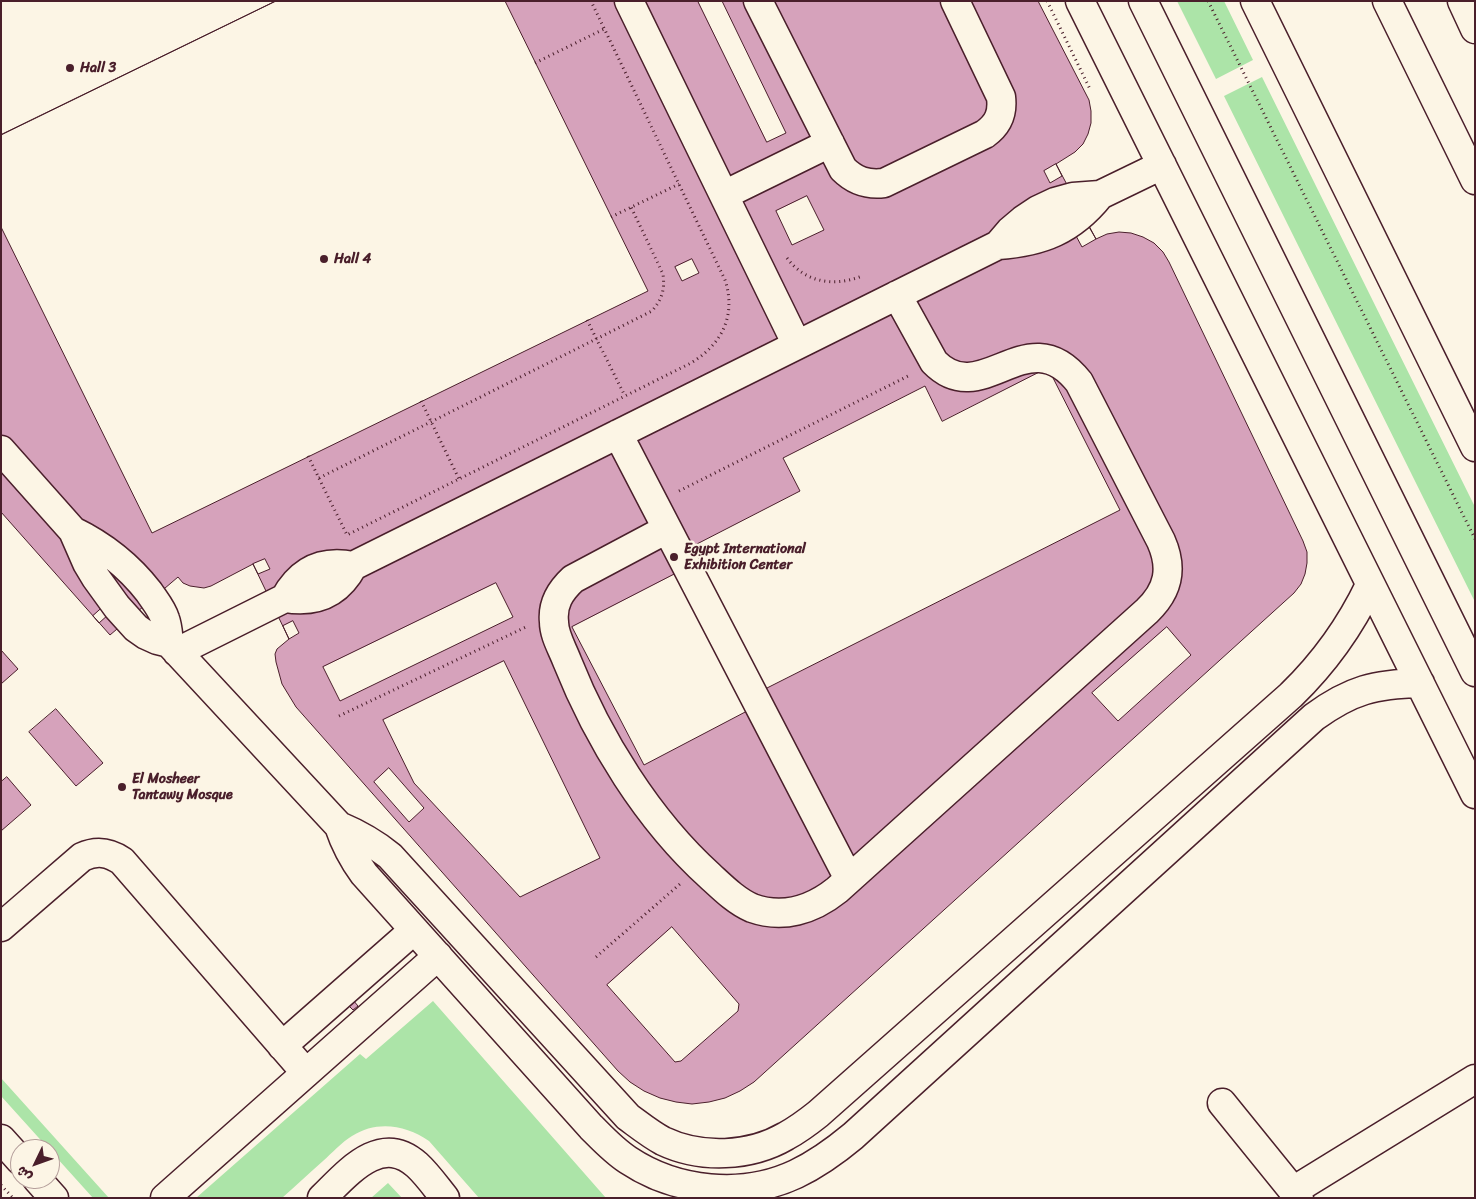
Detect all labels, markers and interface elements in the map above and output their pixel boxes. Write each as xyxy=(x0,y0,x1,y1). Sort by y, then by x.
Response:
place label: Hall 3 xyxy=(80,60,116,76)
marker: Hall 3 xyxy=(64,62,76,74)
place label: Hall 4 xyxy=(334,251,371,267)
marker: Hall 4 xyxy=(318,253,330,265)
place label: Egypt International Exhibition Center xyxy=(684,541,806,574)
marker: Egypt International Exhibition Center xyxy=(668,551,680,563)
place label: El Mosheer Tantawy Mosque xyxy=(132,771,233,804)
marker: El Mosheer Tantawy Mosque xyxy=(116,781,128,793)
north arrow xyxy=(10,1139,60,1189)
text: ش xyxy=(10,1160,39,1188)

